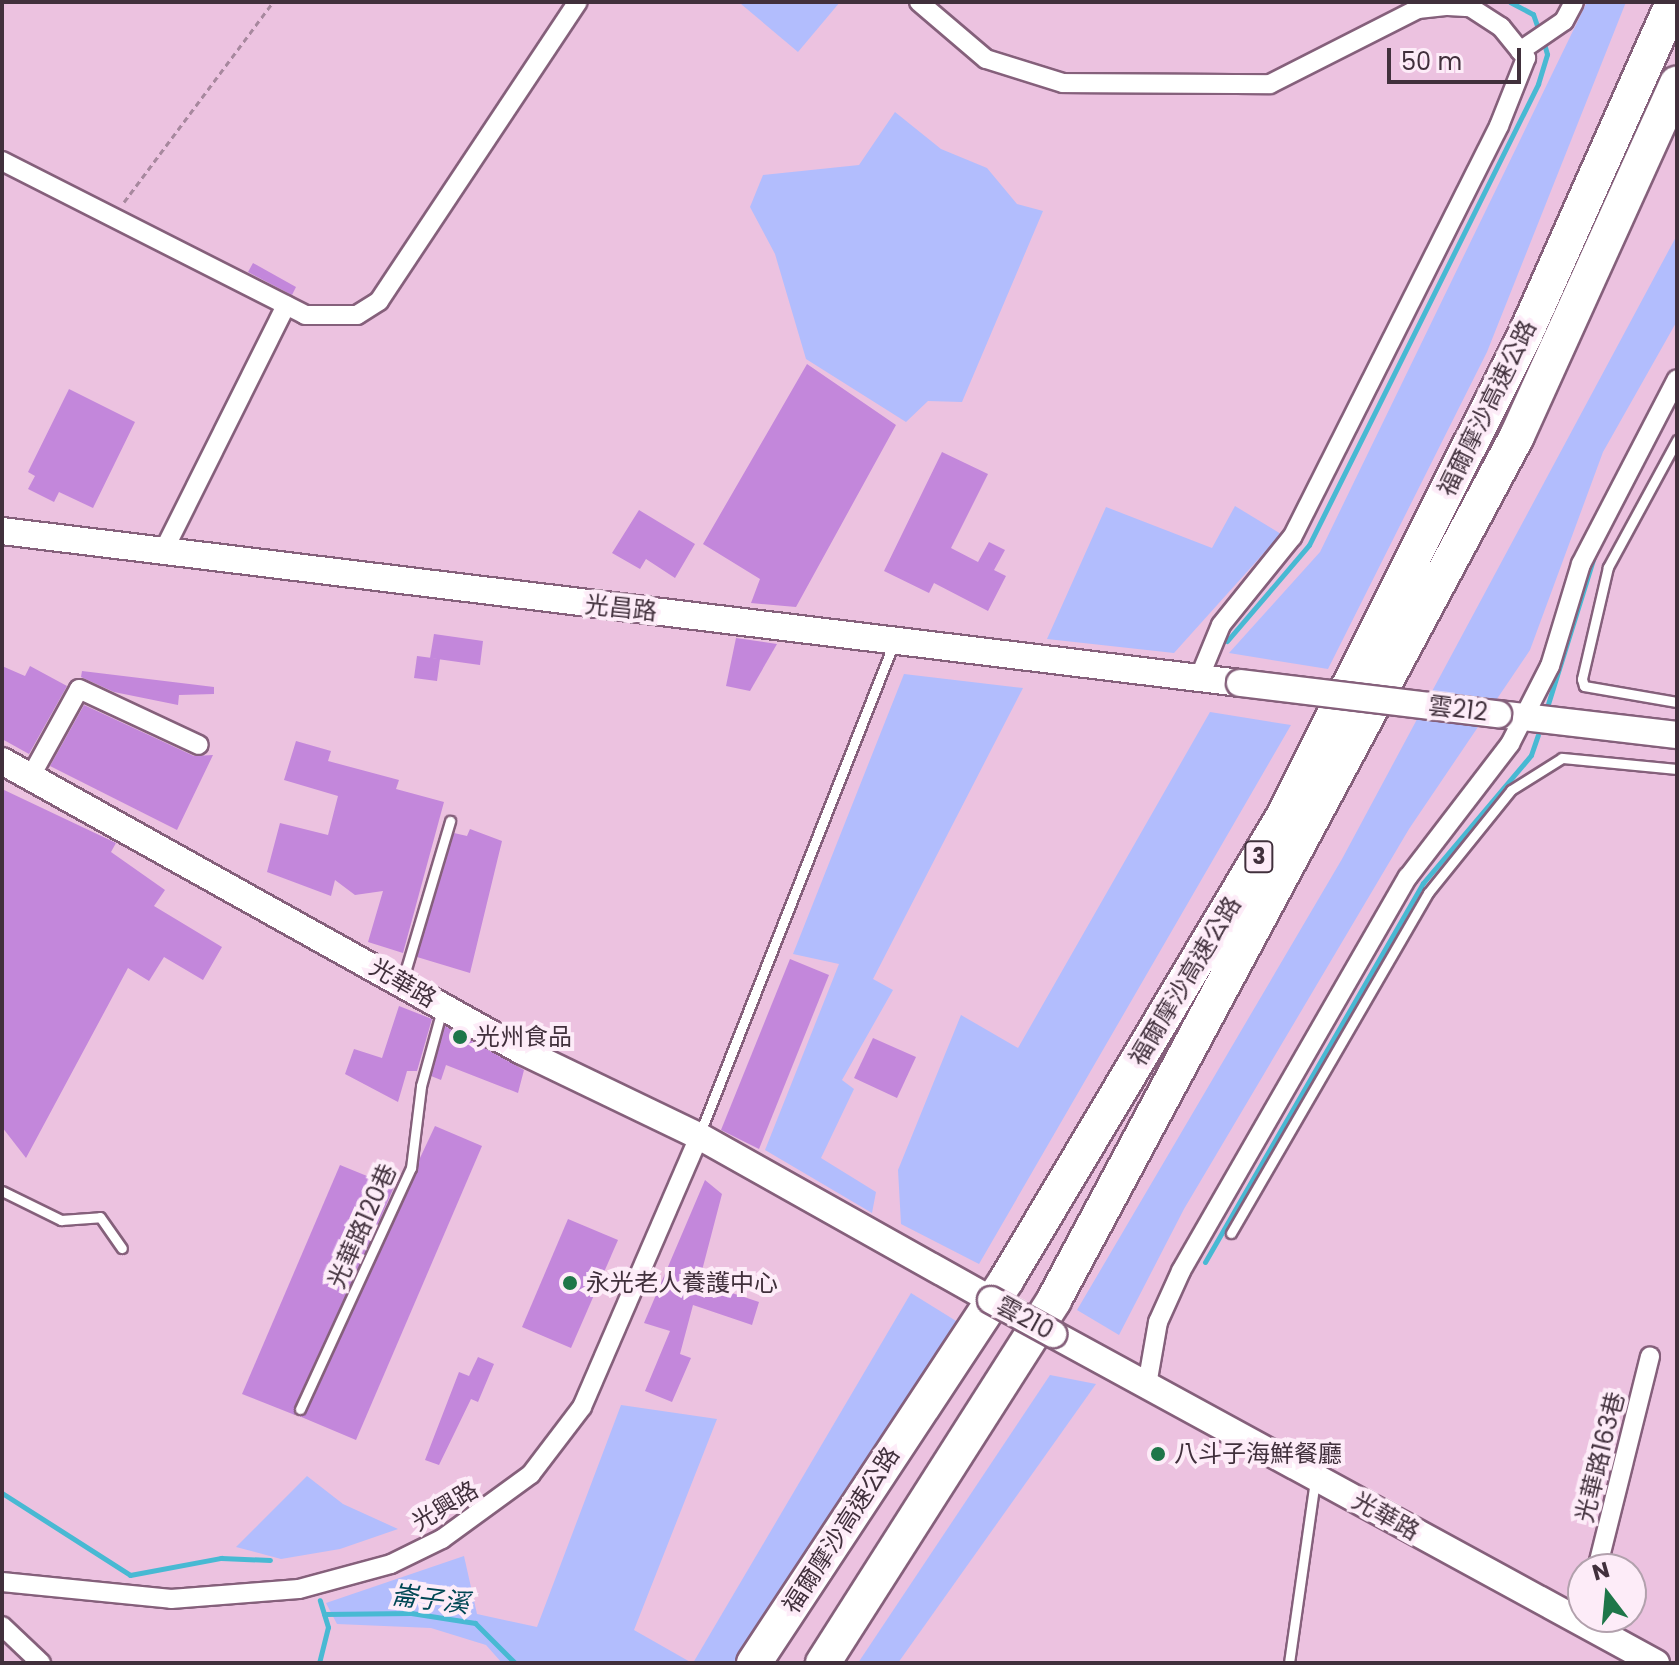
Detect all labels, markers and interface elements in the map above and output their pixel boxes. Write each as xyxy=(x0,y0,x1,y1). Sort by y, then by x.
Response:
scale bar xyxy=(1391,32,1525,82)
text: 50 m xyxy=(1401,45,1462,78)
street label: 福爾摩沙高速公路 xyxy=(1432,315,1542,501)
street label: 光昌路 xyxy=(584,590,658,626)
street label: 雲212 xyxy=(1427,691,1489,727)
road number: 3 xyxy=(1243,839,1275,875)
street label: 福爾摩沙高速公路 xyxy=(1123,891,1247,1071)
street label: 光華路 xyxy=(365,953,441,1013)
place label: 光州食品 xyxy=(476,1023,572,1051)
marker: 光州食品 xyxy=(451,1028,469,1046)
street label: 光華路120巷 xyxy=(322,1160,402,1292)
place label: 永光老人養護中心 xyxy=(586,1269,778,1297)
marker: 永光老人養護中心 xyxy=(561,1274,579,1292)
street label: 雲210 xyxy=(992,1291,1058,1345)
street label: 光華路163巷 xyxy=(1570,1389,1630,1525)
place label: 八斗子海鮮餐廳 xyxy=(1174,1440,1342,1468)
street label: 福爾摩沙高速公路 xyxy=(777,1442,905,1618)
marker: 八斗子海鮮餐廳 xyxy=(1149,1445,1167,1463)
street label: 光興路 xyxy=(407,1475,483,1537)
street label: 光華路 xyxy=(1348,1486,1424,1546)
north arrow xyxy=(1567,1553,1647,1633)
text: N xyxy=(1589,1554,1613,1589)
water label: 崙子溪 xyxy=(389,1580,471,1620)

